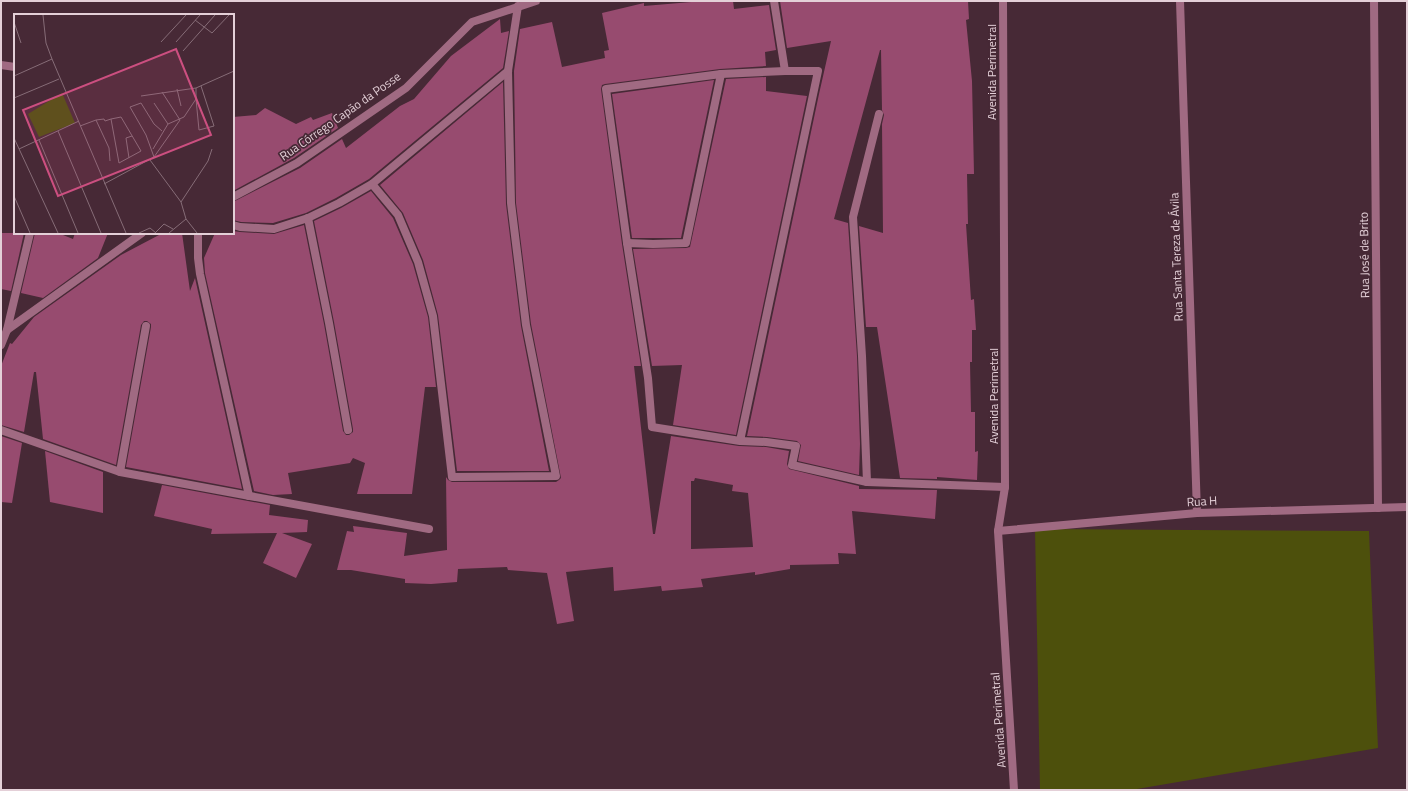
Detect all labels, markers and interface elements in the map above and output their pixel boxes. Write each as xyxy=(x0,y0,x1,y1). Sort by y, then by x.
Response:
inset map xyxy=(14,14,234,234)
street label: Avenida Perimetral xyxy=(982,24,1001,120)
street label: Rua Córrego Capão da Posse xyxy=(276,67,404,165)
street label: Rua Santa Tereza de Ávila xyxy=(1164,192,1188,322)
street label: Rua José de Brito xyxy=(1354,212,1374,298)
street label: Avenida Perimetral xyxy=(984,348,1003,444)
street label: Rua H xyxy=(1186,491,1218,511)
street label: Avenida Perimetral xyxy=(985,672,1011,768)

